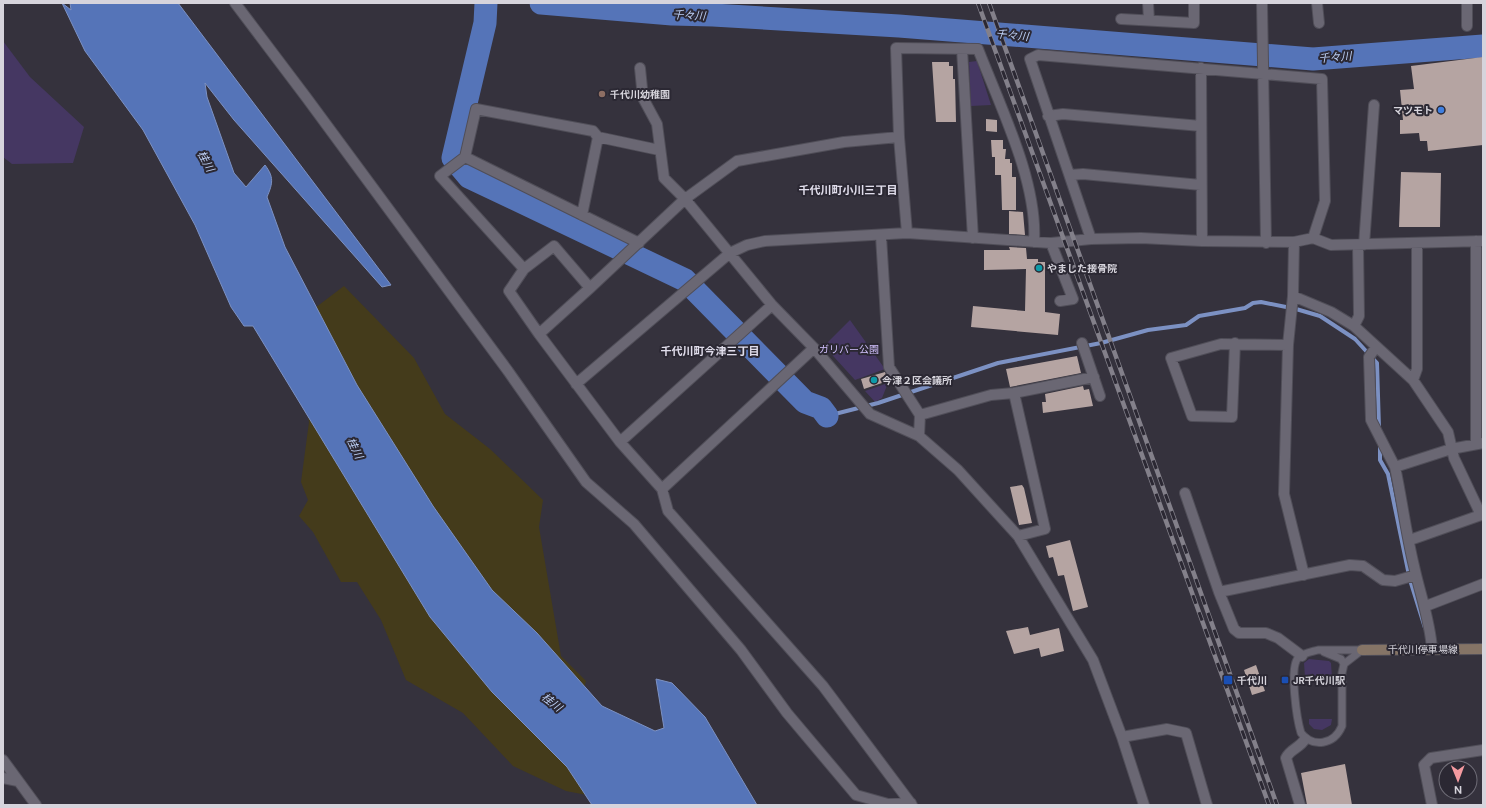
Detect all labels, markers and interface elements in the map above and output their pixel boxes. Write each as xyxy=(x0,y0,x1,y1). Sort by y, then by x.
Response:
water label: 千々川 xyxy=(672,7,707,23)
water label: 千々川 xyxy=(995,27,1030,43)
water label: 千々川 xyxy=(1318,49,1353,65)
place label: 千代川幼稚園 xyxy=(610,88,670,101)
marker: 千代川幼稚園 xyxy=(597,89,607,99)
place label: マツモト xyxy=(1393,104,1433,117)
marker: マツモト xyxy=(1436,105,1446,115)
water label: 桂川 xyxy=(195,148,218,175)
district label: 千代川町小川三丁目 xyxy=(799,183,898,197)
place label: やました接骨院 xyxy=(1047,262,1117,275)
marker: やました接骨院 xyxy=(1034,263,1044,273)
park label: ガリバー公園 xyxy=(819,343,879,356)
district label: 千代川町今津三丁目 xyxy=(661,344,760,358)
place label: 今津２区会議所 xyxy=(882,374,952,387)
marker: 今津２区会議所 xyxy=(869,375,879,385)
water label: 桂川 xyxy=(344,435,367,462)
street label: 千代川停車場線 xyxy=(1388,643,1458,656)
marker: 千代川 xyxy=(1222,674,1234,686)
place label: 千代川 xyxy=(1237,674,1267,687)
place label: JR千代川駅 xyxy=(1293,674,1346,687)
marker: JR千代川駅 xyxy=(1280,675,1290,685)
water label: 桂川 xyxy=(539,690,566,715)
north arrow xyxy=(1438,760,1478,800)
text: N xyxy=(1454,783,1462,797)

